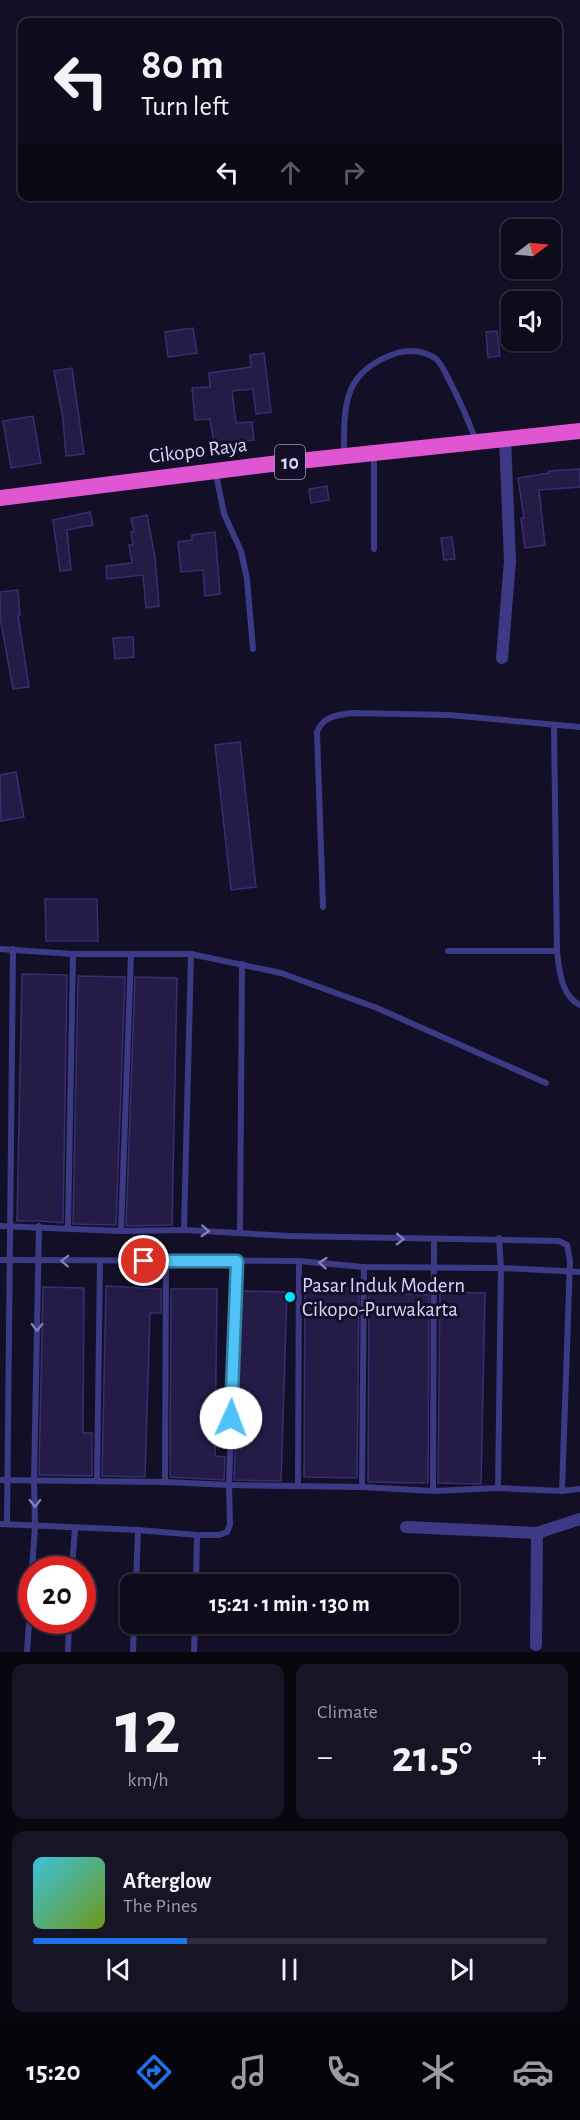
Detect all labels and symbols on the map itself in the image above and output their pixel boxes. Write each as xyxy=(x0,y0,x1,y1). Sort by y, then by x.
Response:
north arrow xyxy=(501,219,561,279)
street label: Cikopo Raya xyxy=(148,434,249,467)
road number: 10 xyxy=(275,445,305,479)
one-way arrow xyxy=(201,1225,210,1238)
one-way arrow xyxy=(396,1233,405,1245)
pin xyxy=(118,1235,169,1286)
one-way arrow xyxy=(61,1255,70,1267)
one-way arrow xyxy=(318,1257,327,1270)
place label: Pasar Induk Modern Cikopo-Purwakarta xyxy=(302,1275,465,1320)
marker: Pasar Induk Modern Cikopo-Purwakarta xyxy=(283,1290,297,1304)
one-way arrow xyxy=(31,1322,43,1331)
position arrow xyxy=(199,1386,263,1450)
one-way arrow xyxy=(28,1499,41,1508)
speed limit sign: 20 xyxy=(18,1556,96,1634)

